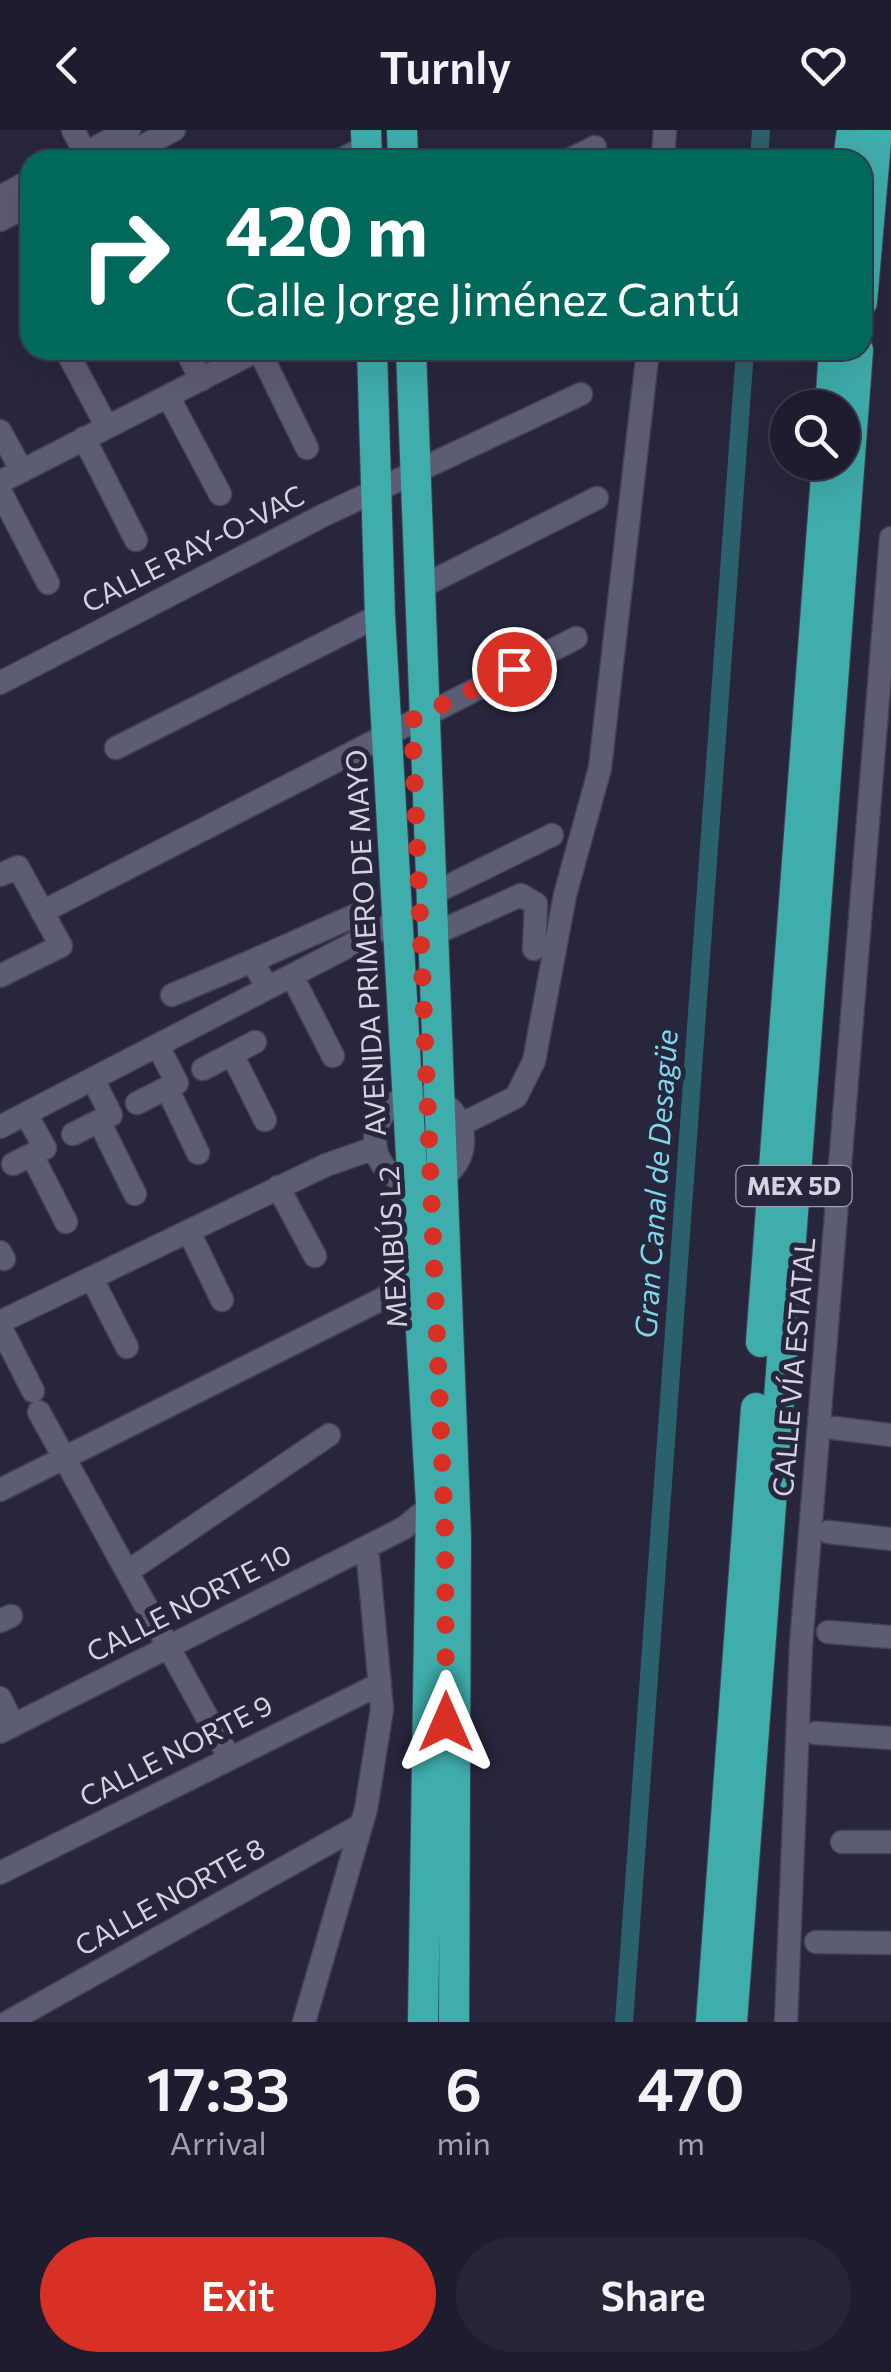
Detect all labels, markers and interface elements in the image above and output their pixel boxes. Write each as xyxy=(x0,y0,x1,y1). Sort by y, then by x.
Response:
icon: back xyxy=(40,38,95,93)
text: Turnly xyxy=(380,38,511,93)
icon: heart xyxy=(796,38,851,93)
text: 420 m xyxy=(225,185,428,270)
icon: right xyxy=(60,190,190,320)
text: Calle Jorge Jiménez Cantú xyxy=(225,270,741,325)
map controls xyxy=(770,390,860,480)
button: search xyxy=(770,390,860,480)
street label: CALLE RAY-O-VAC xyxy=(76,477,309,619)
pin xyxy=(472,627,557,712)
icon: arrive xyxy=(487,642,542,697)
street label: AVENIDA PRIMERO DE MAYO xyxy=(338,749,392,1137)
water label: Gran Canal de Desagüe xyxy=(625,1028,684,1340)
street label: MEXIBÚS L2 xyxy=(371,1165,413,1329)
road number: MEX 5D xyxy=(736,1166,852,1206)
street label: CALLE VÍA ESTATAL xyxy=(765,1236,821,1498)
street label: CALLE NORTE 10 xyxy=(81,1536,296,1668)
position arrow xyxy=(394,1670,498,1774)
street label: CALLE NORTE 9 xyxy=(74,1687,278,1813)
street label: CALLE NORTE 8 xyxy=(69,1830,270,1962)
text: 17:33 xyxy=(146,2050,290,2123)
text: 6 xyxy=(445,2050,482,2123)
text: 470 xyxy=(637,2050,745,2123)
text: Arrival xyxy=(170,2122,267,2162)
text: min xyxy=(436,2122,491,2162)
text: m xyxy=(677,2122,705,2162)
button: Exit xyxy=(40,2237,436,2352)
button: Share xyxy=(456,2237,851,2352)

